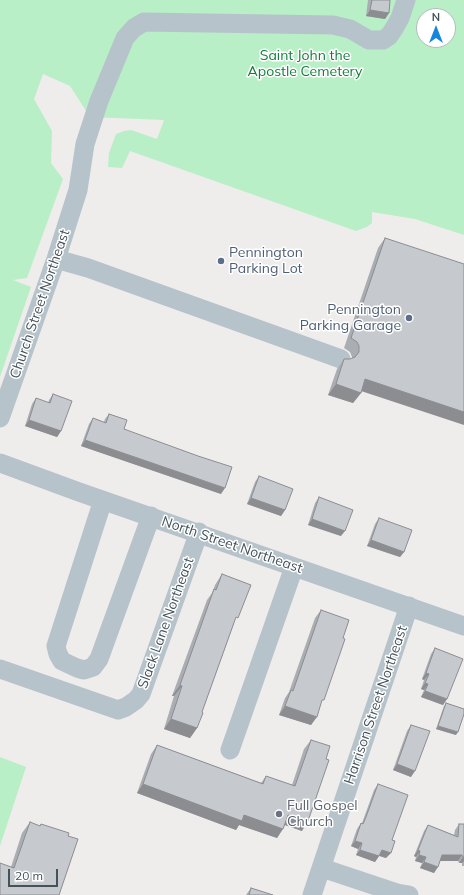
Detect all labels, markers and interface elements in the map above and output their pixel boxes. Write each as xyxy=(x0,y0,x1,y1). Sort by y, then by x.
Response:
north arrow xyxy=(416,8,456,48)
text: N xyxy=(432,10,440,24)
park label: Saint John the Apostle Cemetery xyxy=(247,48,363,80)
street label: Church Street Northeast xyxy=(7,227,73,381)
place label: Pennington Parking Lot xyxy=(229,245,303,278)
marker: Pennington Parking Lot xyxy=(216,256,226,266)
place label: Pennington Parking Garage xyxy=(300,302,401,334)
marker: Pennington Parking Garage xyxy=(404,313,414,323)
street label: North Street Northeast xyxy=(159,513,305,577)
street label: Slack Lane Northeast xyxy=(134,555,198,691)
street label: Harrison Street Northeast xyxy=(341,624,411,786)
place label: Full Gospel Church xyxy=(287,798,358,830)
marker: Full Gospel Church xyxy=(274,809,284,819)
scale bar xyxy=(10,861,60,887)
text: 20 m xyxy=(15,868,43,883)

